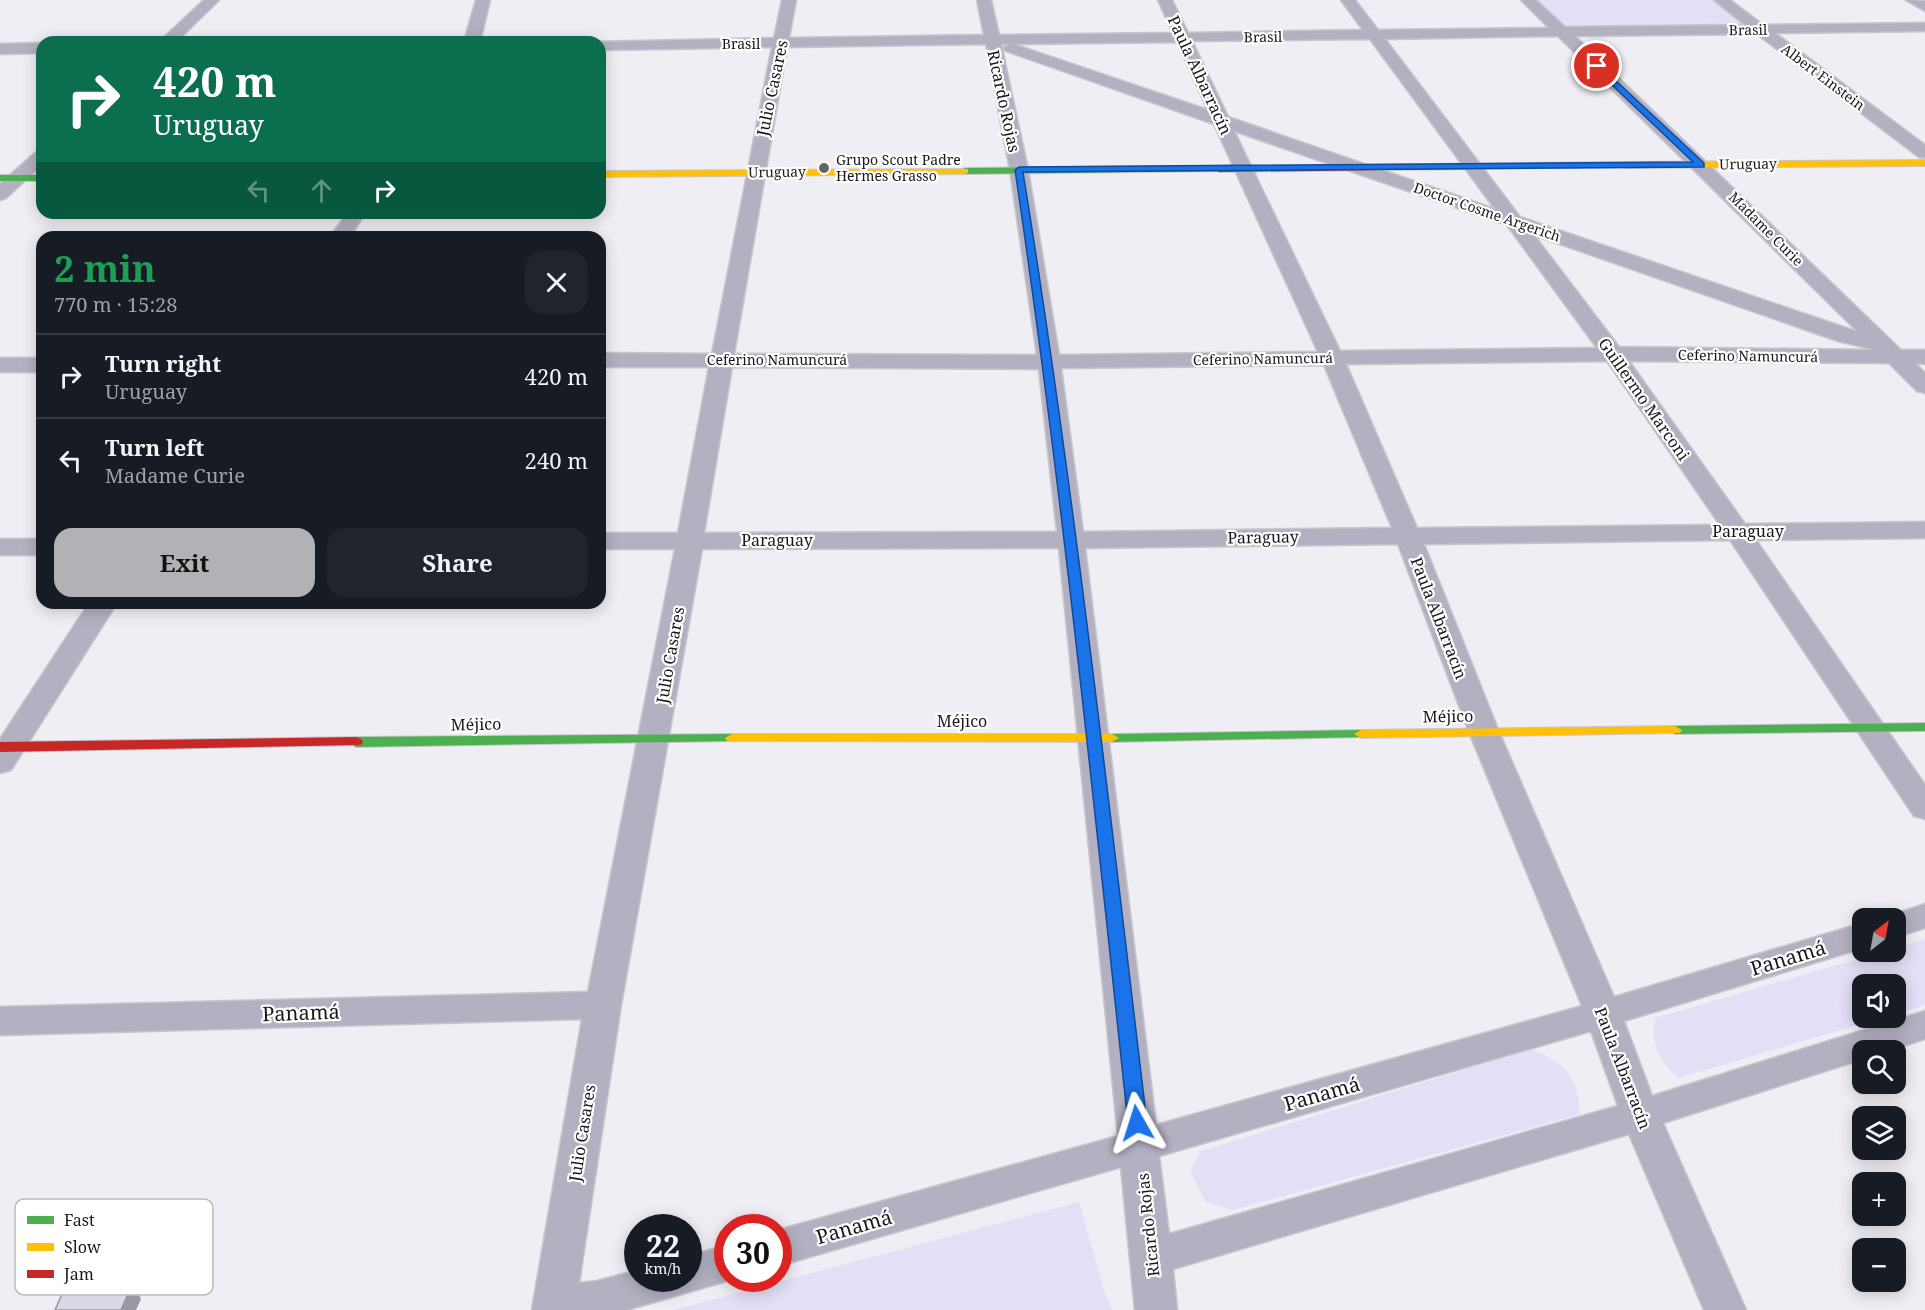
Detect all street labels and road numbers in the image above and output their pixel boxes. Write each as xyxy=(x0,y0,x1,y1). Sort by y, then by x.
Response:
street label: Paula Albarracín xyxy=(1163,12,1237,138)
street label: Brasil xyxy=(1729,20,1768,39)
street label: Brasil xyxy=(1244,27,1283,46)
street label: Brasil xyxy=(722,34,761,53)
street label: Julio Casares xyxy=(751,38,793,139)
street label: Albert Einstein xyxy=(1778,39,1869,114)
street label: Ricardo Rojas xyxy=(982,48,1026,154)
street label: Uruguay xyxy=(1719,153,1777,174)
street label: Uruguay xyxy=(748,161,806,182)
street label: Doctor Cosme Argerich xyxy=(1411,177,1563,246)
street label: Madame Curie xyxy=(1725,187,1808,270)
street label: Guillermo Marconi xyxy=(1593,333,1695,465)
street label: Ceferino Namuncurá xyxy=(1678,345,1818,366)
street label: Ceferino Namuncurá xyxy=(1193,348,1333,369)
street label: Ceferino Namuncurá xyxy=(707,350,847,369)
street label: Paraguay xyxy=(1712,520,1785,542)
street label: Paraguay xyxy=(1227,525,1300,549)
street label: Paraguay xyxy=(741,529,814,551)
street label: Paula Albarracín xyxy=(1406,554,1472,682)
street label: Julio Casares xyxy=(651,605,689,706)
street label: Méjico xyxy=(1423,705,1473,727)
street label: Méjico xyxy=(937,710,987,732)
street label: Méjico xyxy=(451,713,501,735)
street label: Panamá xyxy=(1747,933,1829,982)
street label: Panamá xyxy=(262,998,340,1027)
street label: Paula Albarracín xyxy=(1590,1004,1656,1132)
street label: Panamá xyxy=(1281,1070,1363,1117)
street label: Julio Casares xyxy=(563,1083,601,1184)
street label: Ricardo Rojas xyxy=(1132,1172,1164,1278)
street label: Panamá xyxy=(813,1203,895,1250)

